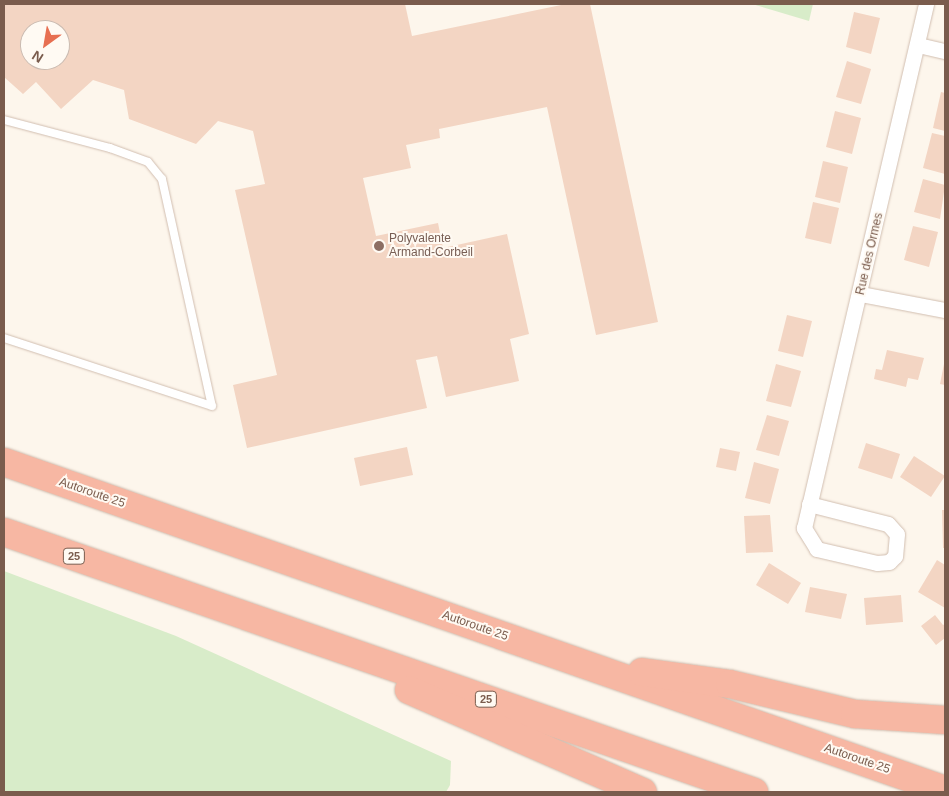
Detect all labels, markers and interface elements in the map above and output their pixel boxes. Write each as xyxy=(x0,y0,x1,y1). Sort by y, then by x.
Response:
north arrow xyxy=(20,20,70,70)
text: N xyxy=(29,47,46,66)
street label: Rue des Ormes xyxy=(854,211,886,297)
place label: Polyvalente Armand-Corbeil xyxy=(389,232,473,260)
marker: Polyvalente Armand-Corbeil xyxy=(373,240,385,252)
street label: Autoroute 25 xyxy=(57,475,127,511)
road number: 25 xyxy=(63,548,85,564)
street label: Autoroute 25 xyxy=(440,608,510,644)
road number: 25 xyxy=(475,691,497,708)
street label: Autoroute 25 xyxy=(822,741,892,777)

